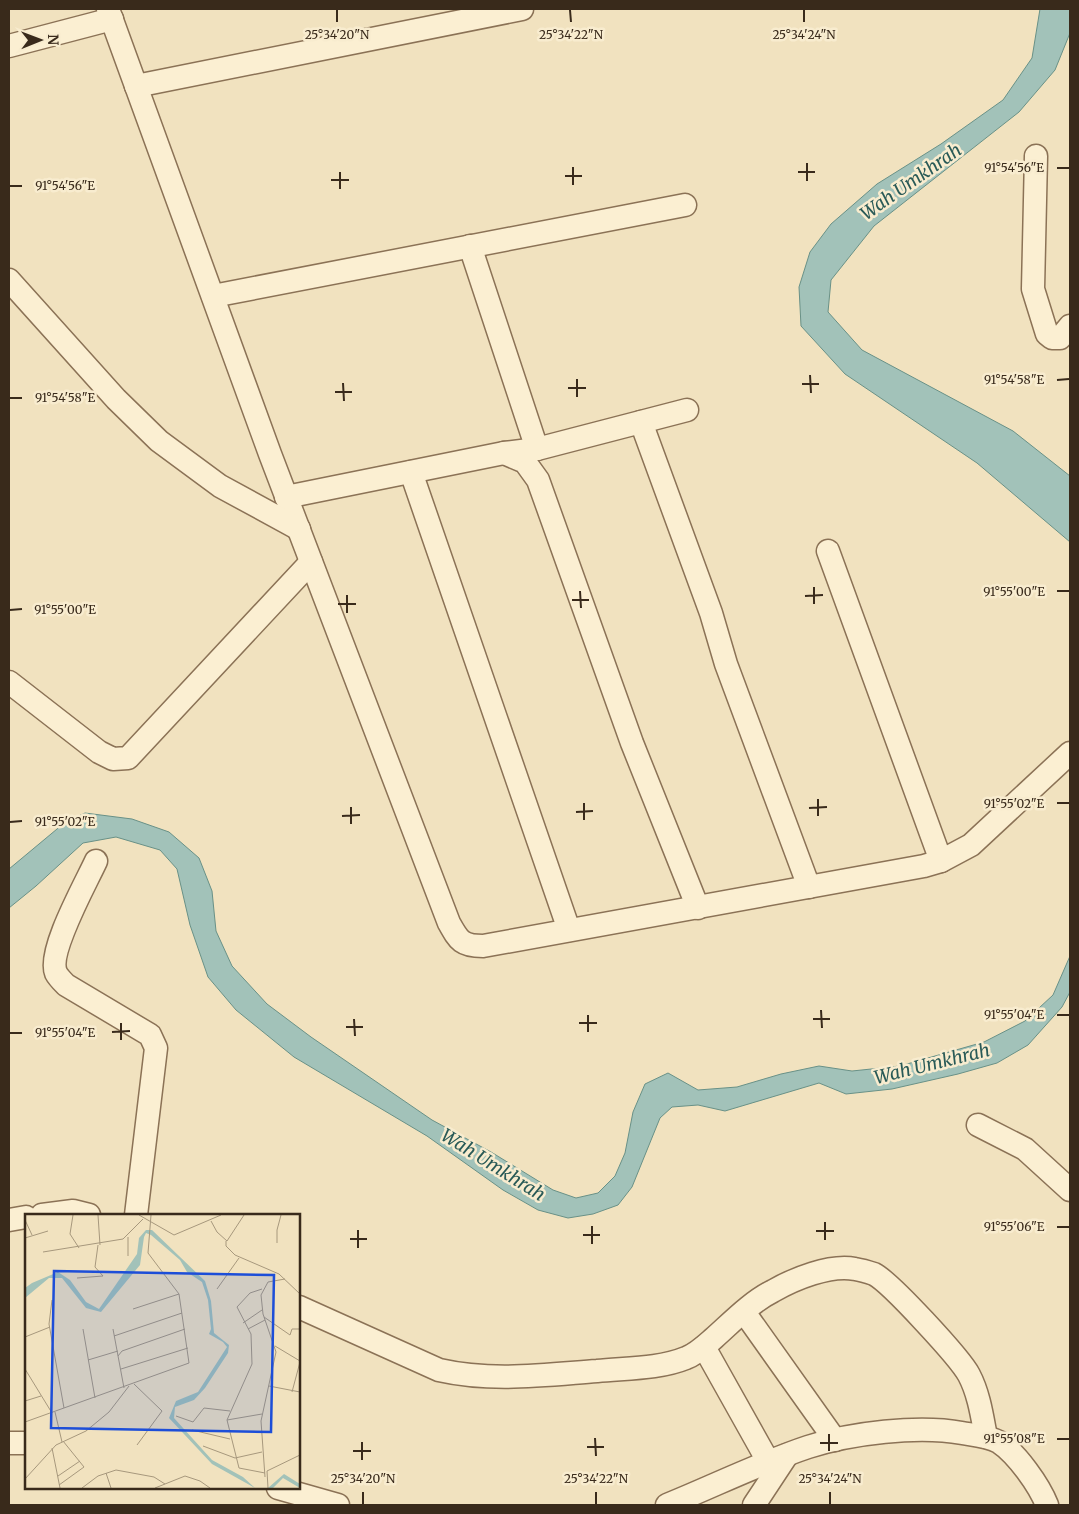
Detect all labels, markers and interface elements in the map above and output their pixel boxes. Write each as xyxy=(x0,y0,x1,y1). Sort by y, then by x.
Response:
north arrow xyxy=(15,15,65,65)
text: 25°34'20"N xyxy=(305,27,370,42)
text: 25°34'22"N xyxy=(539,27,604,42)
text: 25°34'24"N xyxy=(772,27,836,42)
text: N xyxy=(44,34,62,45)
water label: Wah Umkhrah xyxy=(856,138,966,225)
text: 91°54'56"E xyxy=(984,160,1044,175)
text: 91°54'56"E xyxy=(35,178,95,193)
text: 91°54'58"E xyxy=(984,372,1044,387)
text: 91°54'58"E xyxy=(35,390,95,405)
text: 91°55'00"E xyxy=(983,584,1045,599)
text: 91°55'00"E xyxy=(34,602,96,617)
text: 91°55'02"E xyxy=(984,796,1045,811)
text: 91°55'02"E xyxy=(35,814,96,829)
text: 91°55'04"E xyxy=(984,1007,1044,1022)
text: 91°55'04"E xyxy=(35,1025,95,1040)
water label: Wah Umkhrah xyxy=(872,1038,992,1089)
water label: Wah Umkhrah xyxy=(437,1123,550,1206)
inset map xyxy=(25,1214,300,1489)
text: 91°55'06"E xyxy=(984,1219,1045,1234)
text: 91°55'08"E xyxy=(984,1431,1045,1446)
text: 25°34'20"N xyxy=(331,1471,396,1486)
text: 25°34'22"N xyxy=(564,1471,629,1486)
text: 25°34'24"N xyxy=(798,1471,862,1486)

